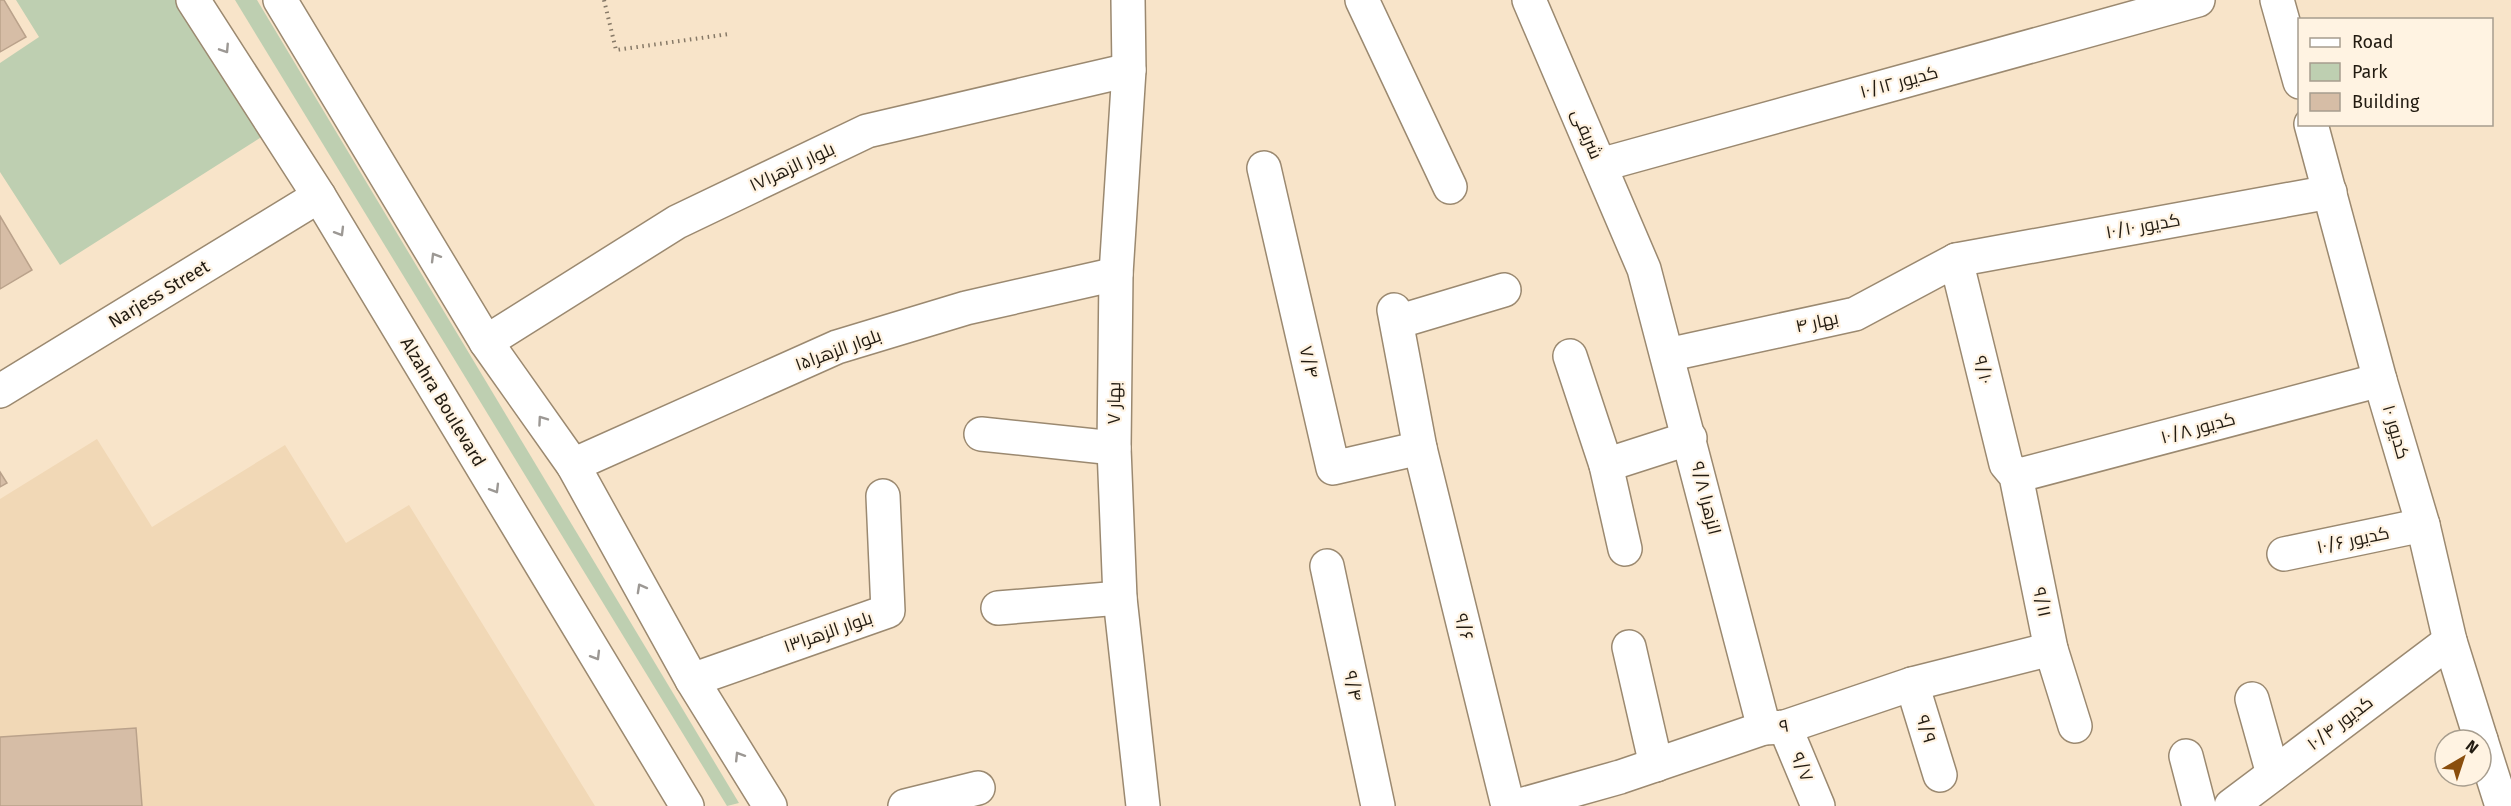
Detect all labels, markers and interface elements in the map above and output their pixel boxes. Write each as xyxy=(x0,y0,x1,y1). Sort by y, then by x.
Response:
legend xyxy=(2298,18,2493,126)
text: Road xyxy=(2352,31,2394,53)
one-way arrow xyxy=(218,42,229,53)
street label: کدیور ۱۰/۱۲ xyxy=(1857,61,1941,103)
text: Park xyxy=(2352,61,2388,83)
text: Building xyxy=(2352,91,2420,113)
street label: شریفی xyxy=(1567,106,1607,162)
street label: بلوار الزهرا۱۷ xyxy=(746,138,838,196)
street label: کدیور ۱۰/۱۰ xyxy=(2104,209,2182,243)
one-way arrow xyxy=(333,226,345,236)
one-way arrow xyxy=(431,253,443,263)
street label: Narjess Street xyxy=(104,255,214,333)
street label: بهار ۴ xyxy=(1793,307,1841,337)
street label: بلوار الزهرا۱۵ xyxy=(792,324,884,376)
street label: Alzahra Boulevard xyxy=(396,333,490,471)
street label: ۷/۴ xyxy=(1295,344,1323,380)
street label: ۹/۱۰ xyxy=(1969,353,1997,387)
street label: بهار ۷ xyxy=(1103,381,1125,425)
street label: کدیور ۱۰ xyxy=(2378,402,2414,462)
street label: کدیور ۱۰/۸ xyxy=(2158,408,2238,448)
one-way arrow xyxy=(538,416,549,427)
street label: الزهرا ۹/۸ xyxy=(1686,459,1726,537)
one-way arrow xyxy=(488,483,500,493)
street label: کدیور ۱۰/۶ xyxy=(2315,522,2391,558)
one-way arrow xyxy=(637,584,648,594)
street label: ۹/۱۱ xyxy=(2028,585,2056,619)
street label: بلوار الزهرا۱۳ xyxy=(781,607,875,657)
street label: ۹/۶ xyxy=(1450,611,1478,643)
one-way arrow xyxy=(589,650,601,660)
street label: ۹/۴ xyxy=(1339,669,1367,703)
street label: کدیور ۱۰/۴ xyxy=(2303,691,2377,755)
street label: ۹/۹ xyxy=(1911,712,1941,746)
street label: ۹ xyxy=(1777,714,1791,738)
north arrow xyxy=(2433,728,2493,788)
text: N xyxy=(2462,736,2482,757)
street label: ۹/۷ xyxy=(1786,749,1818,785)
one-way arrow xyxy=(735,752,747,762)

